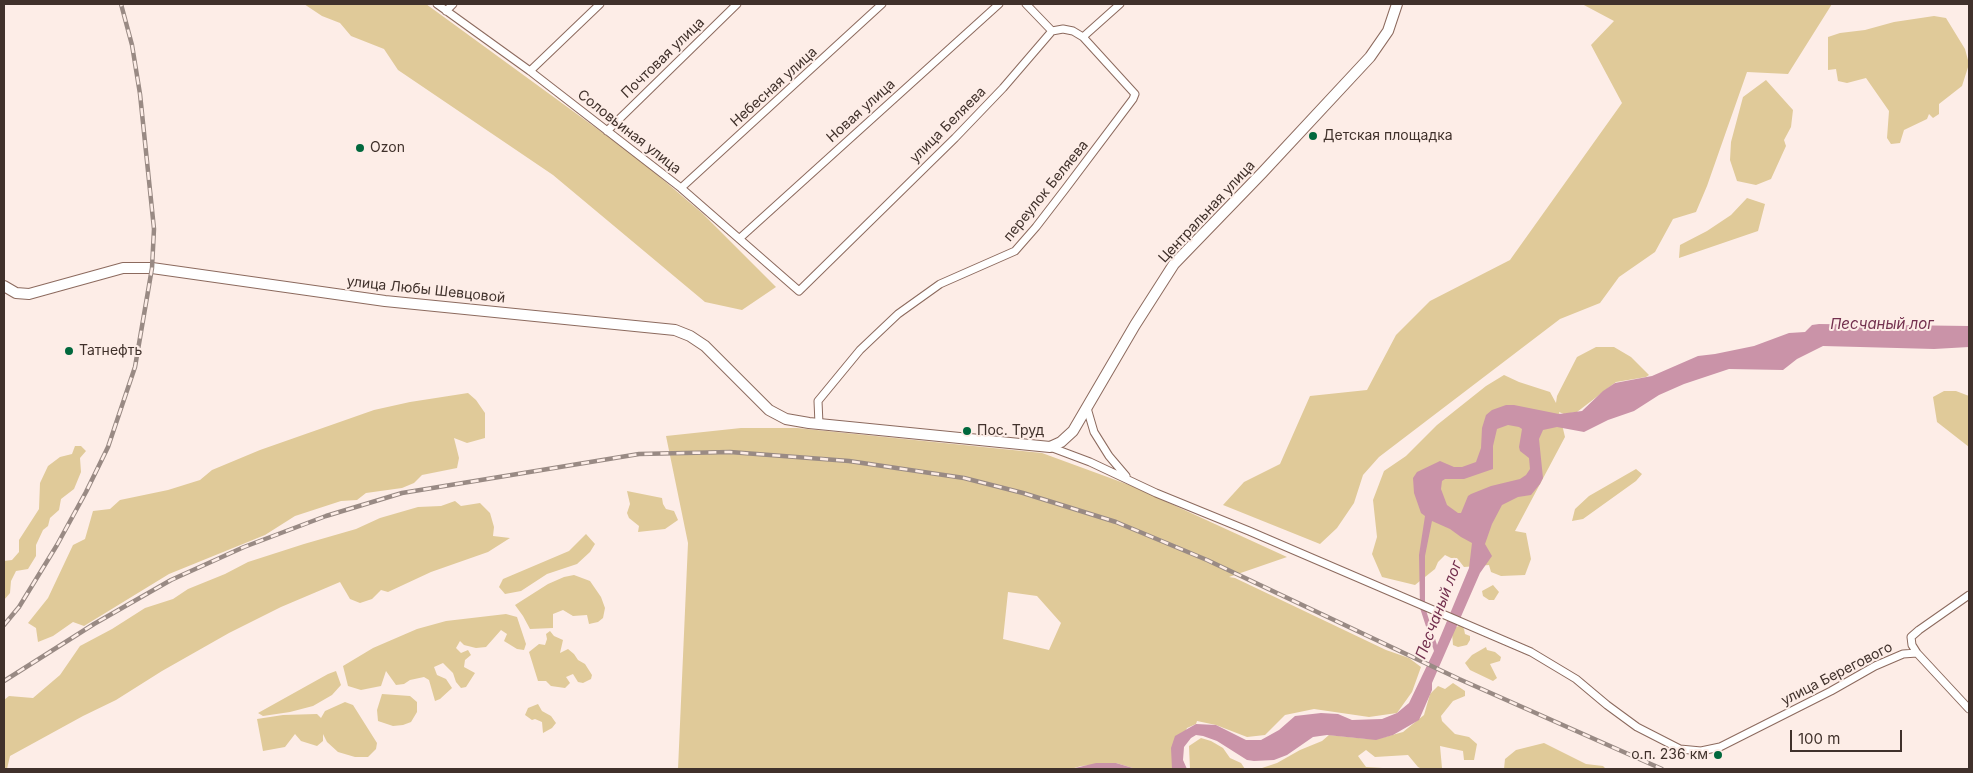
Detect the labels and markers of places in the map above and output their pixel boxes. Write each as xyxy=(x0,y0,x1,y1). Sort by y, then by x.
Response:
place label: Детская площадка xyxy=(1323,128,1453,144)
marker: Детская площадка xyxy=(1307,130,1319,142)
place label: Ozon xyxy=(370,140,405,156)
marker: Ozon xyxy=(354,142,366,154)
place label: Татнефть xyxy=(79,343,142,359)
marker: Татнефть xyxy=(63,345,75,357)
place label: Пос. Труд xyxy=(977,423,1044,439)
marker: Пос. Труд xyxy=(961,425,973,437)
place label: о.п. 236 км xyxy=(1631,747,1708,763)
marker: о.п. 236 км xyxy=(1712,749,1724,761)

